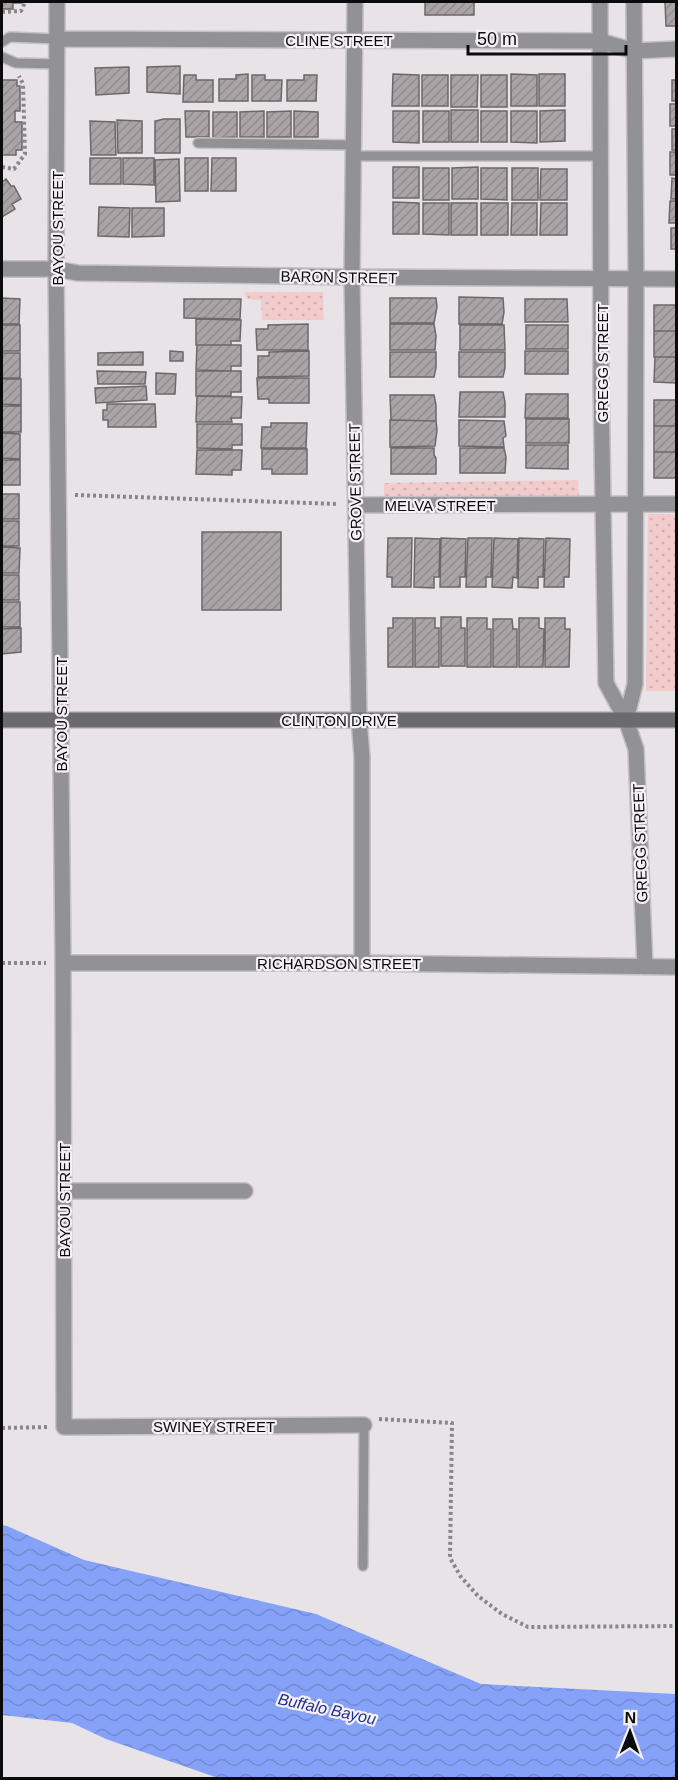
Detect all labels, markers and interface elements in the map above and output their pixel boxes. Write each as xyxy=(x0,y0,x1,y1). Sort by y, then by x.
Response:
scale bar xyxy=(468,18,626,56)
text: 50 m xyxy=(477,29,517,49)
street label: CLINE STREET xyxy=(285,32,393,49)
street label: BAYOU STREET xyxy=(49,171,66,285)
street label: BARON STREET xyxy=(281,267,397,287)
street label: GREGG STREET xyxy=(594,303,611,423)
street label: GROVE STREET xyxy=(345,423,365,541)
street label: MELVA STREET xyxy=(384,497,496,514)
street label: BAYOU STREET xyxy=(53,657,70,771)
street label: CLINTON DRIVE xyxy=(281,712,397,729)
street label: GREGG STREET xyxy=(629,783,651,903)
street label: RICHARDSON STREET xyxy=(257,955,421,972)
street label: BAYOU STREET xyxy=(56,1143,73,1257)
street label: SWINEY STREET xyxy=(153,1418,275,1435)
water label: Buffalo Bayou xyxy=(277,1690,378,1728)
north arrow xyxy=(600,1702,660,1762)
text: N xyxy=(624,1709,636,1726)

